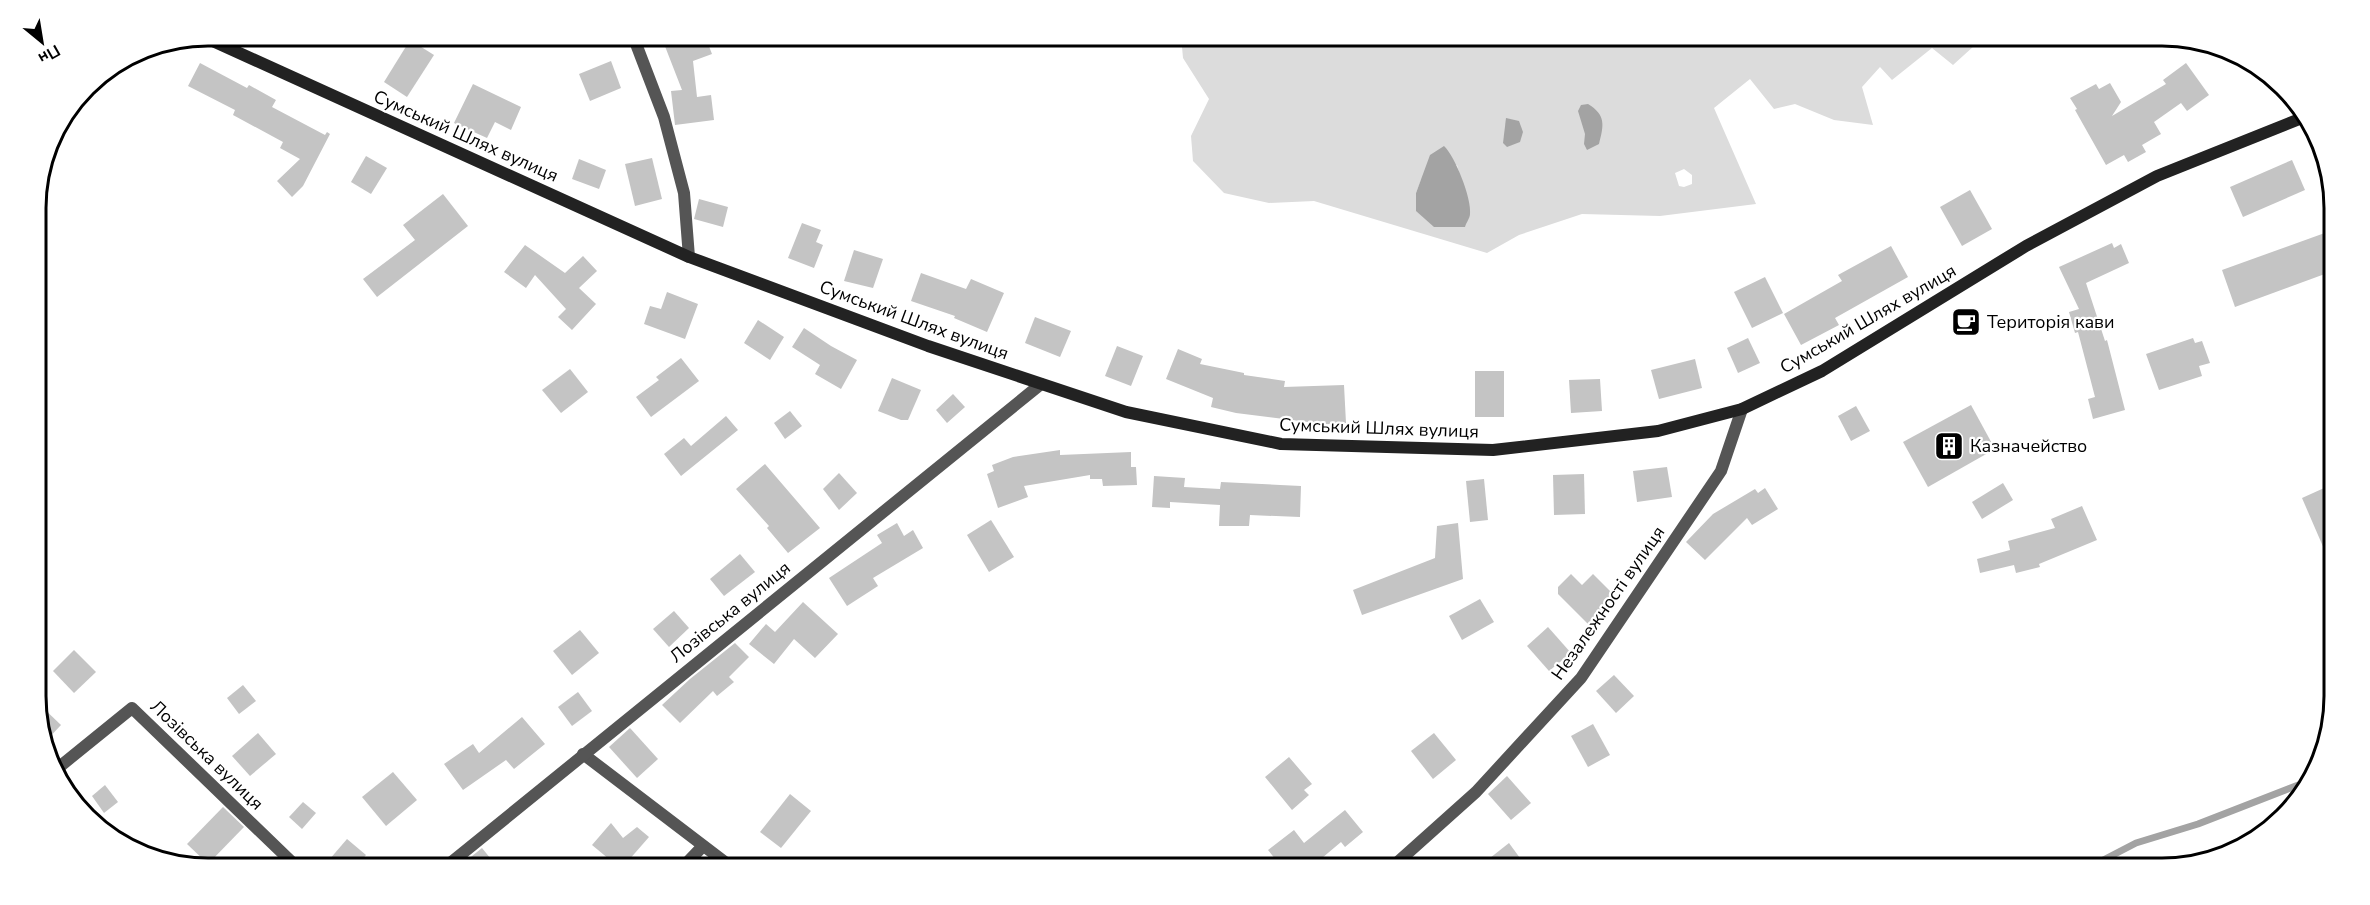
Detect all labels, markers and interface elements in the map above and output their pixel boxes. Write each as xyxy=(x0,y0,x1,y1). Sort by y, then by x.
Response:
north arrow xyxy=(12,12,72,72)
text: Пн xyxy=(34,39,64,69)
street label: Сумський Шлях вулиця xyxy=(370,84,562,188)
street label: Сумський Шлях вулиця xyxy=(1776,259,1960,379)
street label: Сумський Шлях вулиця xyxy=(816,275,1012,365)
cafe icon: Територія кави xyxy=(1950,306,1982,338)
place label: Територія кави xyxy=(1987,310,2114,334)
street label: Сумський Шлях вулиця xyxy=(1279,413,1479,443)
building icon: Казначейство xyxy=(1933,430,1965,462)
place label: Казначейство xyxy=(1970,434,2087,458)
street label: Незалежності вулиця xyxy=(1546,521,1670,685)
street label: Лозівська вулиця xyxy=(665,556,795,668)
street label: Лозівська вулиця xyxy=(145,695,269,815)

